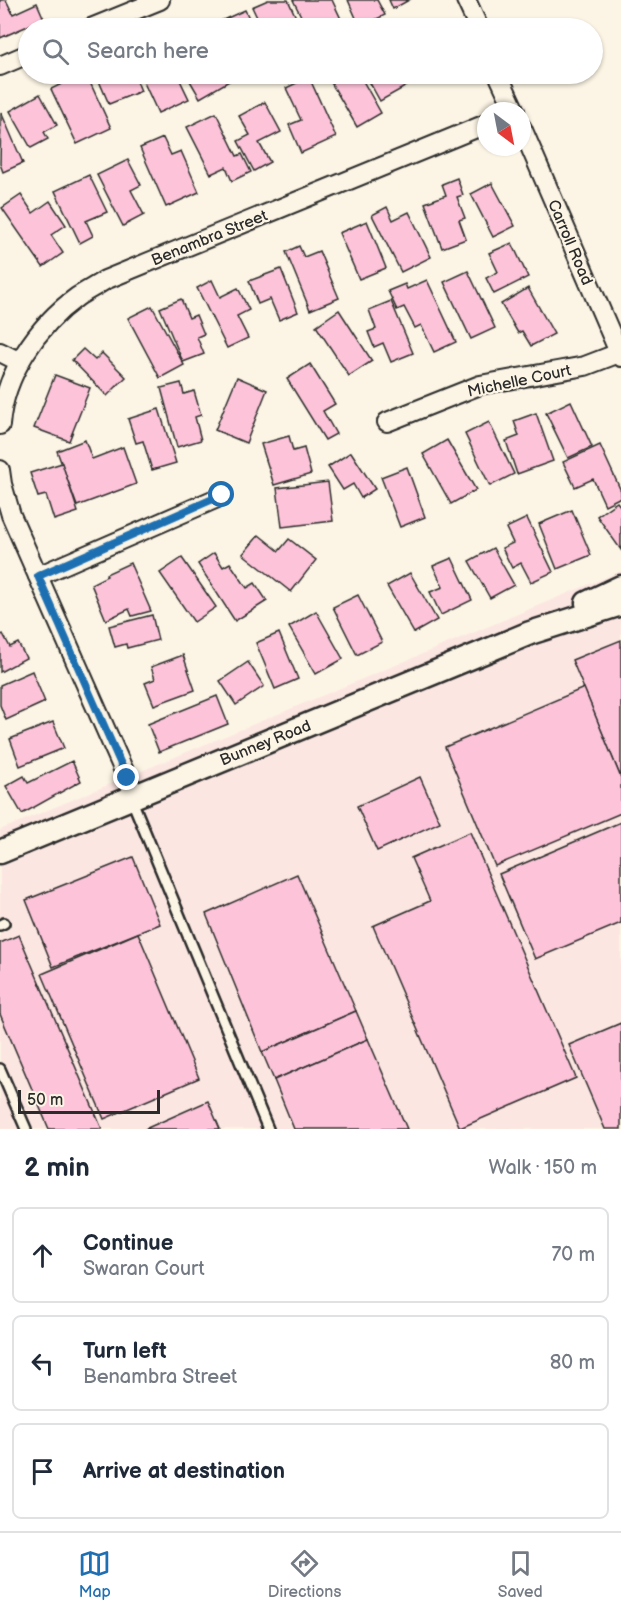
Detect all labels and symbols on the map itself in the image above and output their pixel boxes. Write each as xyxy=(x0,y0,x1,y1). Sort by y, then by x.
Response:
north arrow xyxy=(477,102,531,156)
street label: Carroll Road xyxy=(543,197,596,288)
street label: Benambra Street xyxy=(149,206,270,270)
street label: Michelle Court xyxy=(466,361,573,402)
route start xyxy=(208,481,234,507)
street label: Bunney Road xyxy=(217,717,314,770)
route end xyxy=(113,764,139,790)
scale bar xyxy=(18,1087,160,1114)

